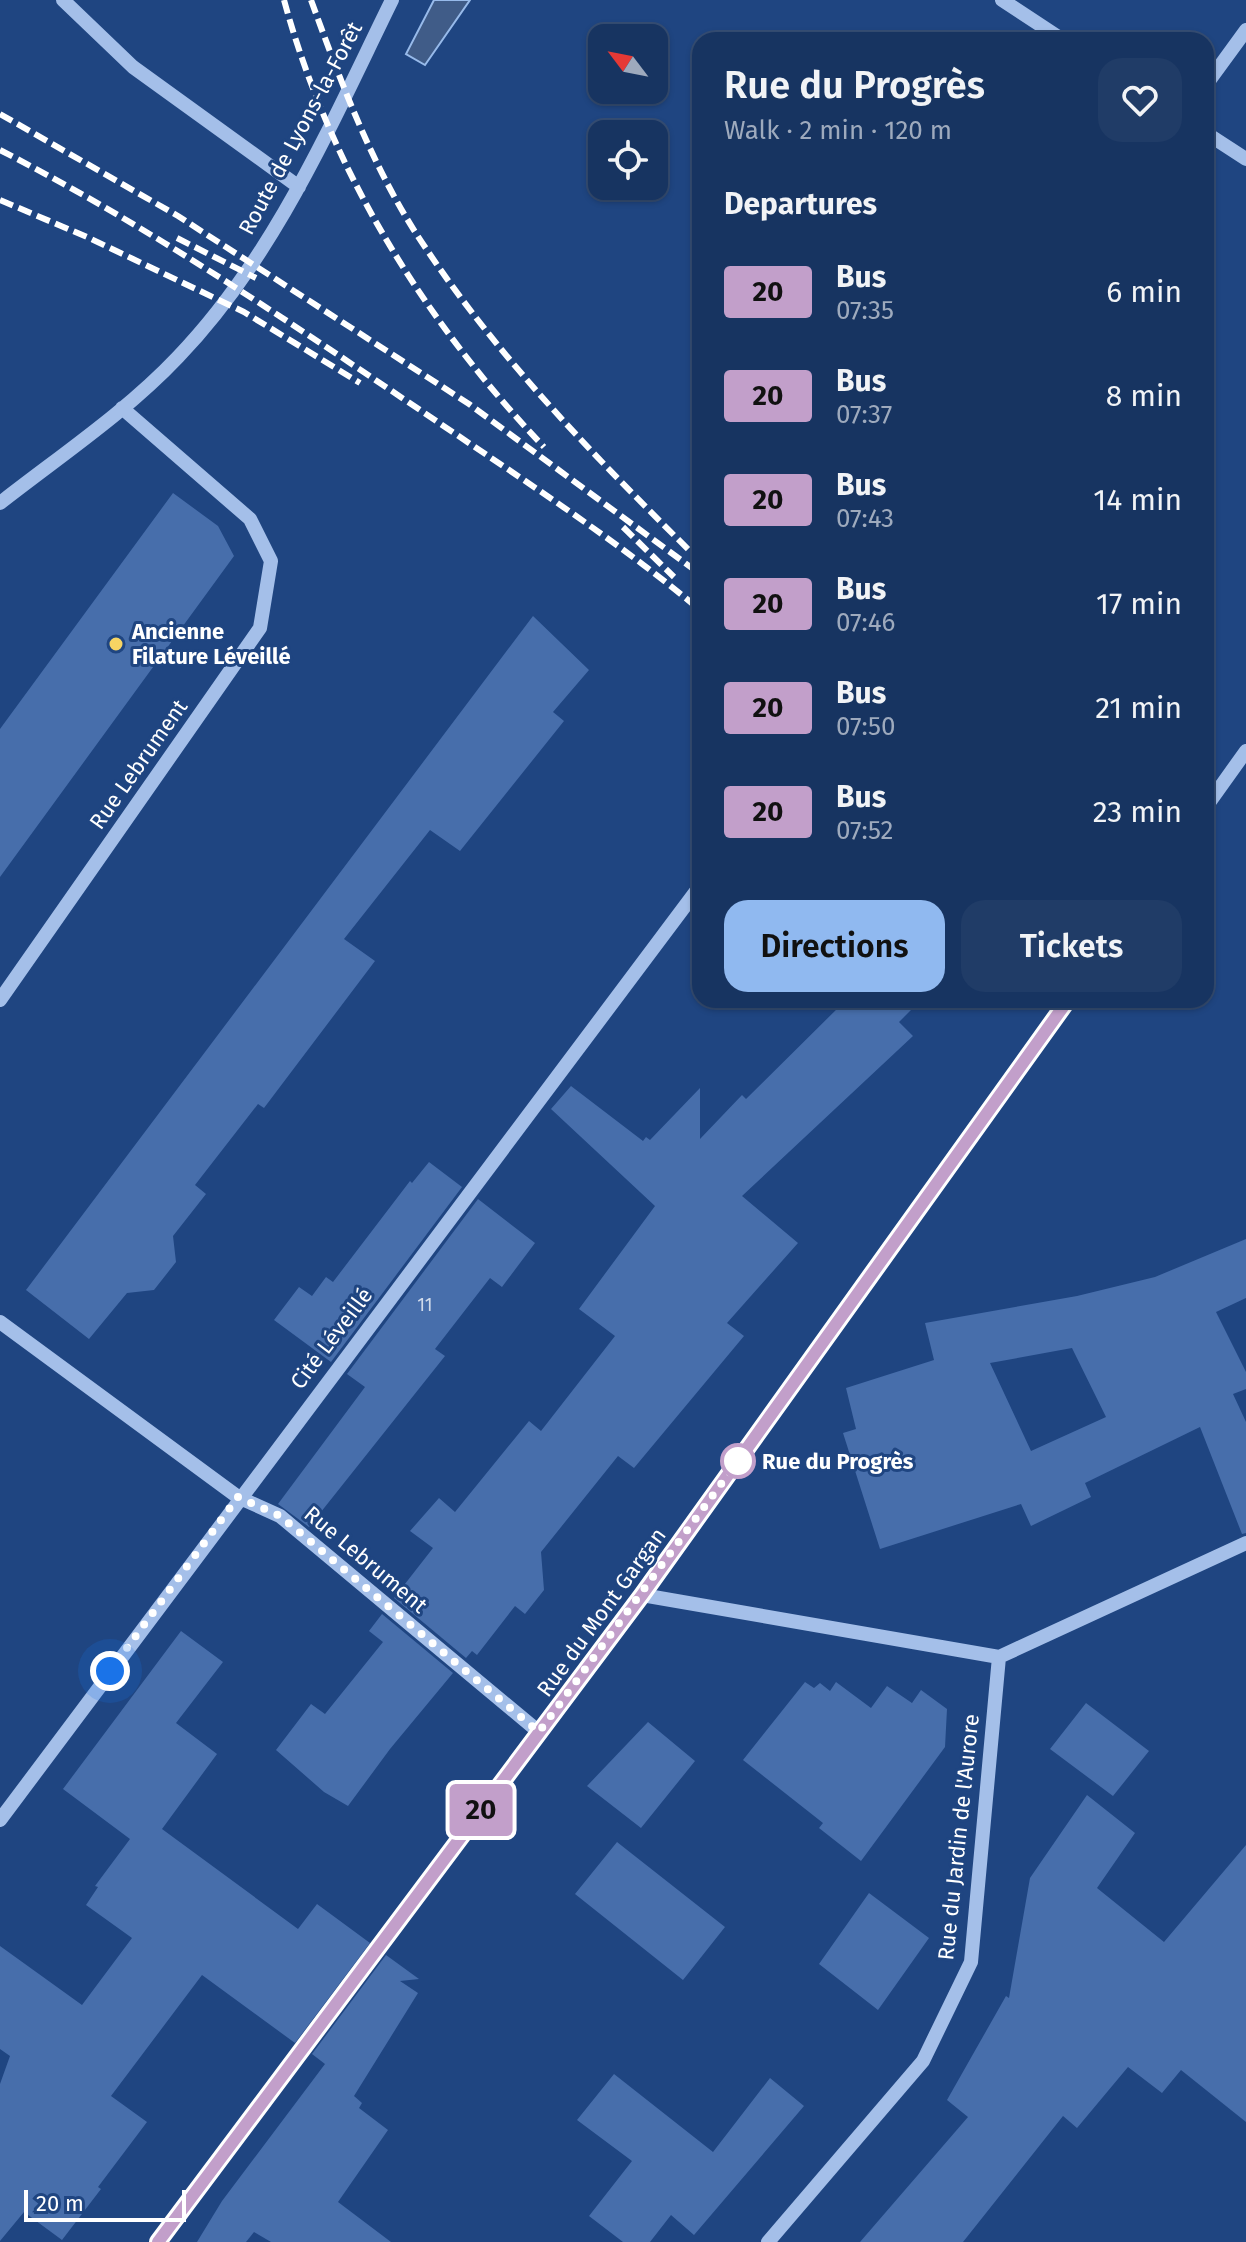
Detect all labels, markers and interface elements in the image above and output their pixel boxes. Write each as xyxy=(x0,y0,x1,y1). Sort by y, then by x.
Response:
street label: Route de Lyons-la-Forêt xyxy=(233,17,368,239)
north arrow xyxy=(588,24,668,104)
map controls xyxy=(588,24,668,200)
button: heart xyxy=(1098,58,1182,142)
text: Rue du Progrès xyxy=(724,62,985,108)
text: Walk · 2 min · 120 m xyxy=(724,115,952,146)
button: locate xyxy=(588,120,668,200)
text: Departures xyxy=(724,186,877,222)
text: Bus xyxy=(836,259,886,295)
text: 6 min xyxy=(1106,274,1182,310)
text: 20 xyxy=(753,275,783,308)
text: 07:35 xyxy=(836,295,894,326)
text: Bus xyxy=(836,363,886,399)
text: 8 min xyxy=(1106,378,1182,414)
text: 20 xyxy=(753,379,783,412)
text: 07:37 xyxy=(836,399,892,430)
text: Bus xyxy=(836,467,886,503)
text: 14 min xyxy=(1093,482,1182,518)
text: 20 xyxy=(753,483,783,516)
text: 07:43 xyxy=(836,503,894,534)
text: Bus xyxy=(836,571,886,607)
text: 17 min xyxy=(1096,586,1182,622)
text: 20 xyxy=(753,587,783,620)
text: 07:46 xyxy=(836,607,895,638)
place label: Ancienne Filature Léveillé xyxy=(131,618,291,670)
marker: Ancienne Filature Léveillé xyxy=(107,635,125,653)
text: Bus xyxy=(836,675,886,711)
text: 21 min xyxy=(1095,690,1182,726)
text: 20 xyxy=(753,691,783,724)
street label: Rue Lebrument xyxy=(84,694,193,834)
text: 07:50 xyxy=(836,711,895,742)
text: Bus xyxy=(836,779,886,815)
text: 23 min xyxy=(1093,794,1182,830)
text: 20 xyxy=(753,795,783,828)
text: 07:52 xyxy=(836,815,893,846)
button: Directions xyxy=(724,900,945,992)
button: Tickets xyxy=(961,900,1182,992)
street label: Cité Léveillé xyxy=(285,1282,378,1394)
house number: 11 xyxy=(417,1294,433,1316)
marker: Rue du Progrès xyxy=(721,1444,755,1478)
place label: Rue du Progrès xyxy=(762,1448,914,1475)
street label: Rue Lebrument xyxy=(299,1500,433,1619)
street label: Rue du Mont Gargan xyxy=(531,1523,672,1702)
your location xyxy=(90,1651,130,1691)
street label: Rue du Jardin de l'Aurore xyxy=(932,1713,985,1962)
line badge: 20 xyxy=(445,1784,517,1836)
text: 20 xyxy=(466,1793,496,1826)
scale bar xyxy=(24,2186,186,2222)
text: 20 m xyxy=(36,2190,84,2217)

